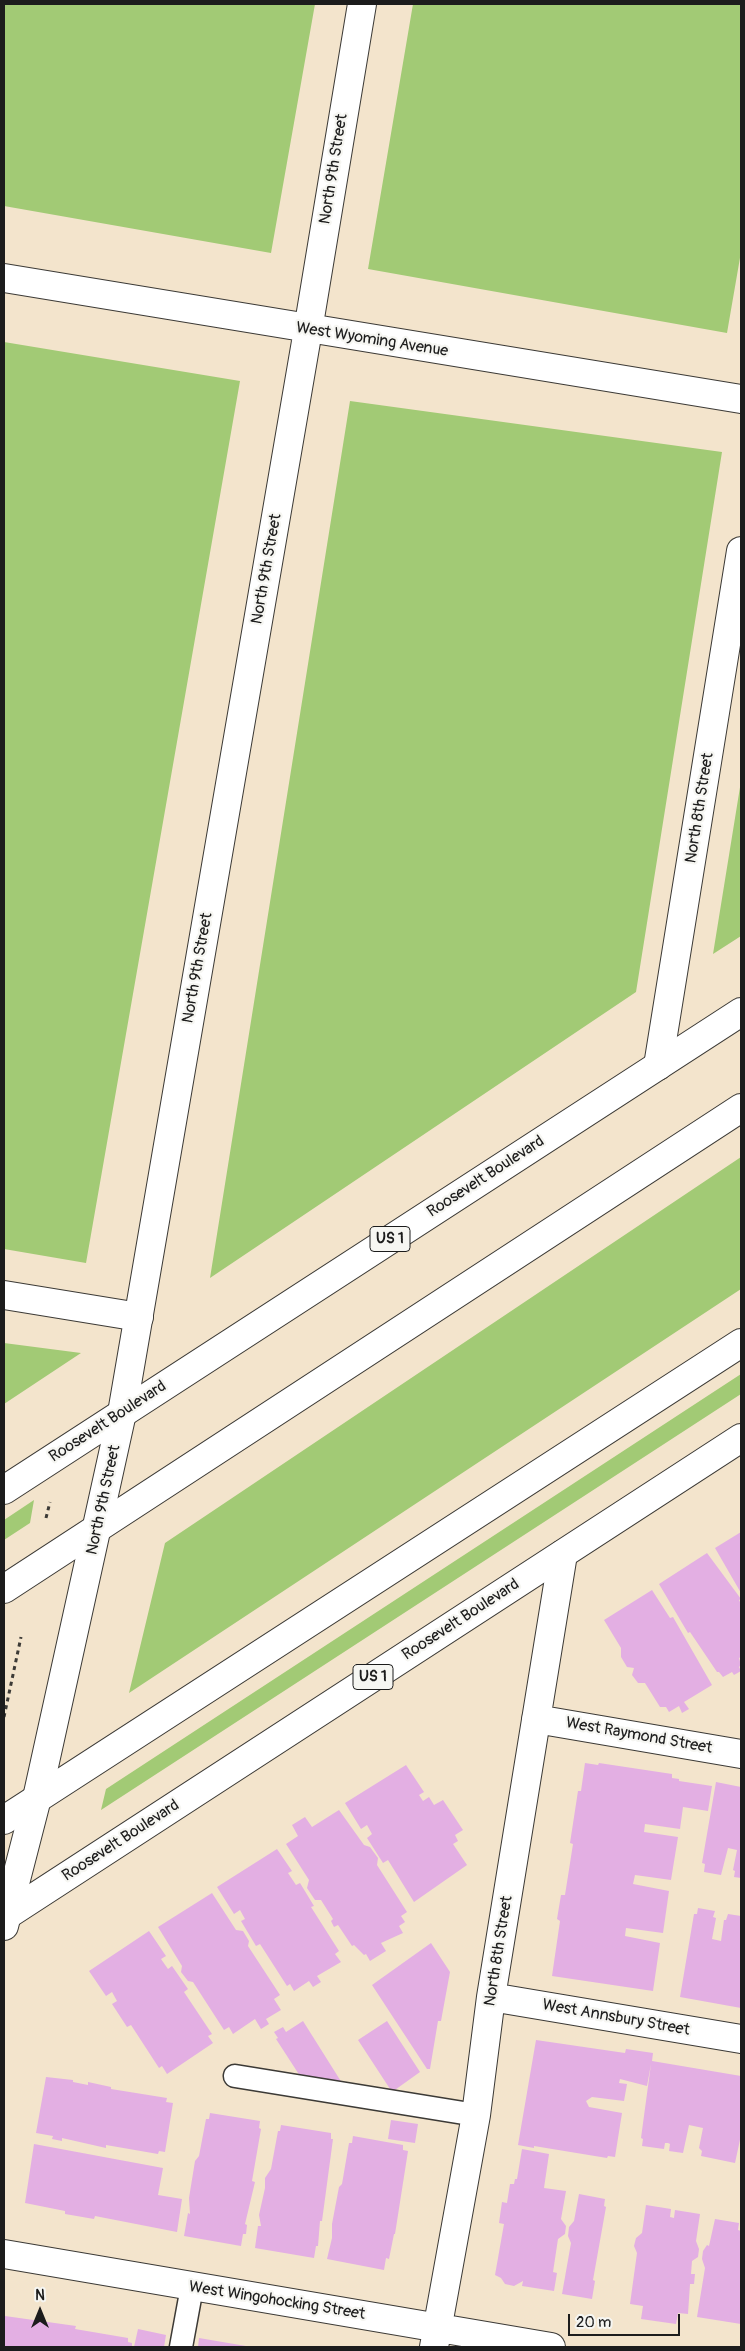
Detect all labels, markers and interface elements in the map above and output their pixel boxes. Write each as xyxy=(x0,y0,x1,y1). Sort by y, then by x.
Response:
street label: North 9th Street xyxy=(316,112,352,226)
street label: West Wyoming Avenue xyxy=(295,318,449,362)
street label: North 9th Street xyxy=(248,512,286,626)
street label: North 8th Street xyxy=(682,751,718,865)
street label: North 9th Street xyxy=(179,911,217,1025)
street label: Roosevelt Boulevard xyxy=(424,1132,548,1222)
road number: US 1 xyxy=(370,1226,410,1252)
street label: Roosevelt Boulevard xyxy=(46,1377,170,1467)
street label: North 9th Street xyxy=(83,1443,125,1557)
street label: Roosevelt Boulevard xyxy=(399,1575,523,1665)
road number: US 1 xyxy=(353,1664,393,1690)
street label: West Raymond Street xyxy=(564,1714,714,1758)
street label: Roosevelt Boulevard xyxy=(59,1796,183,1886)
street label: North 8th Street xyxy=(481,1894,517,2008)
street label: West Annsbury Street xyxy=(541,1996,691,2040)
street label: West Wingohocking Street xyxy=(187,2278,367,2324)
north arrow xyxy=(15,2286,65,2336)
text: N xyxy=(35,2287,45,2304)
scale bar xyxy=(570,2304,682,2336)
text: 20 m xyxy=(576,2313,611,2332)

